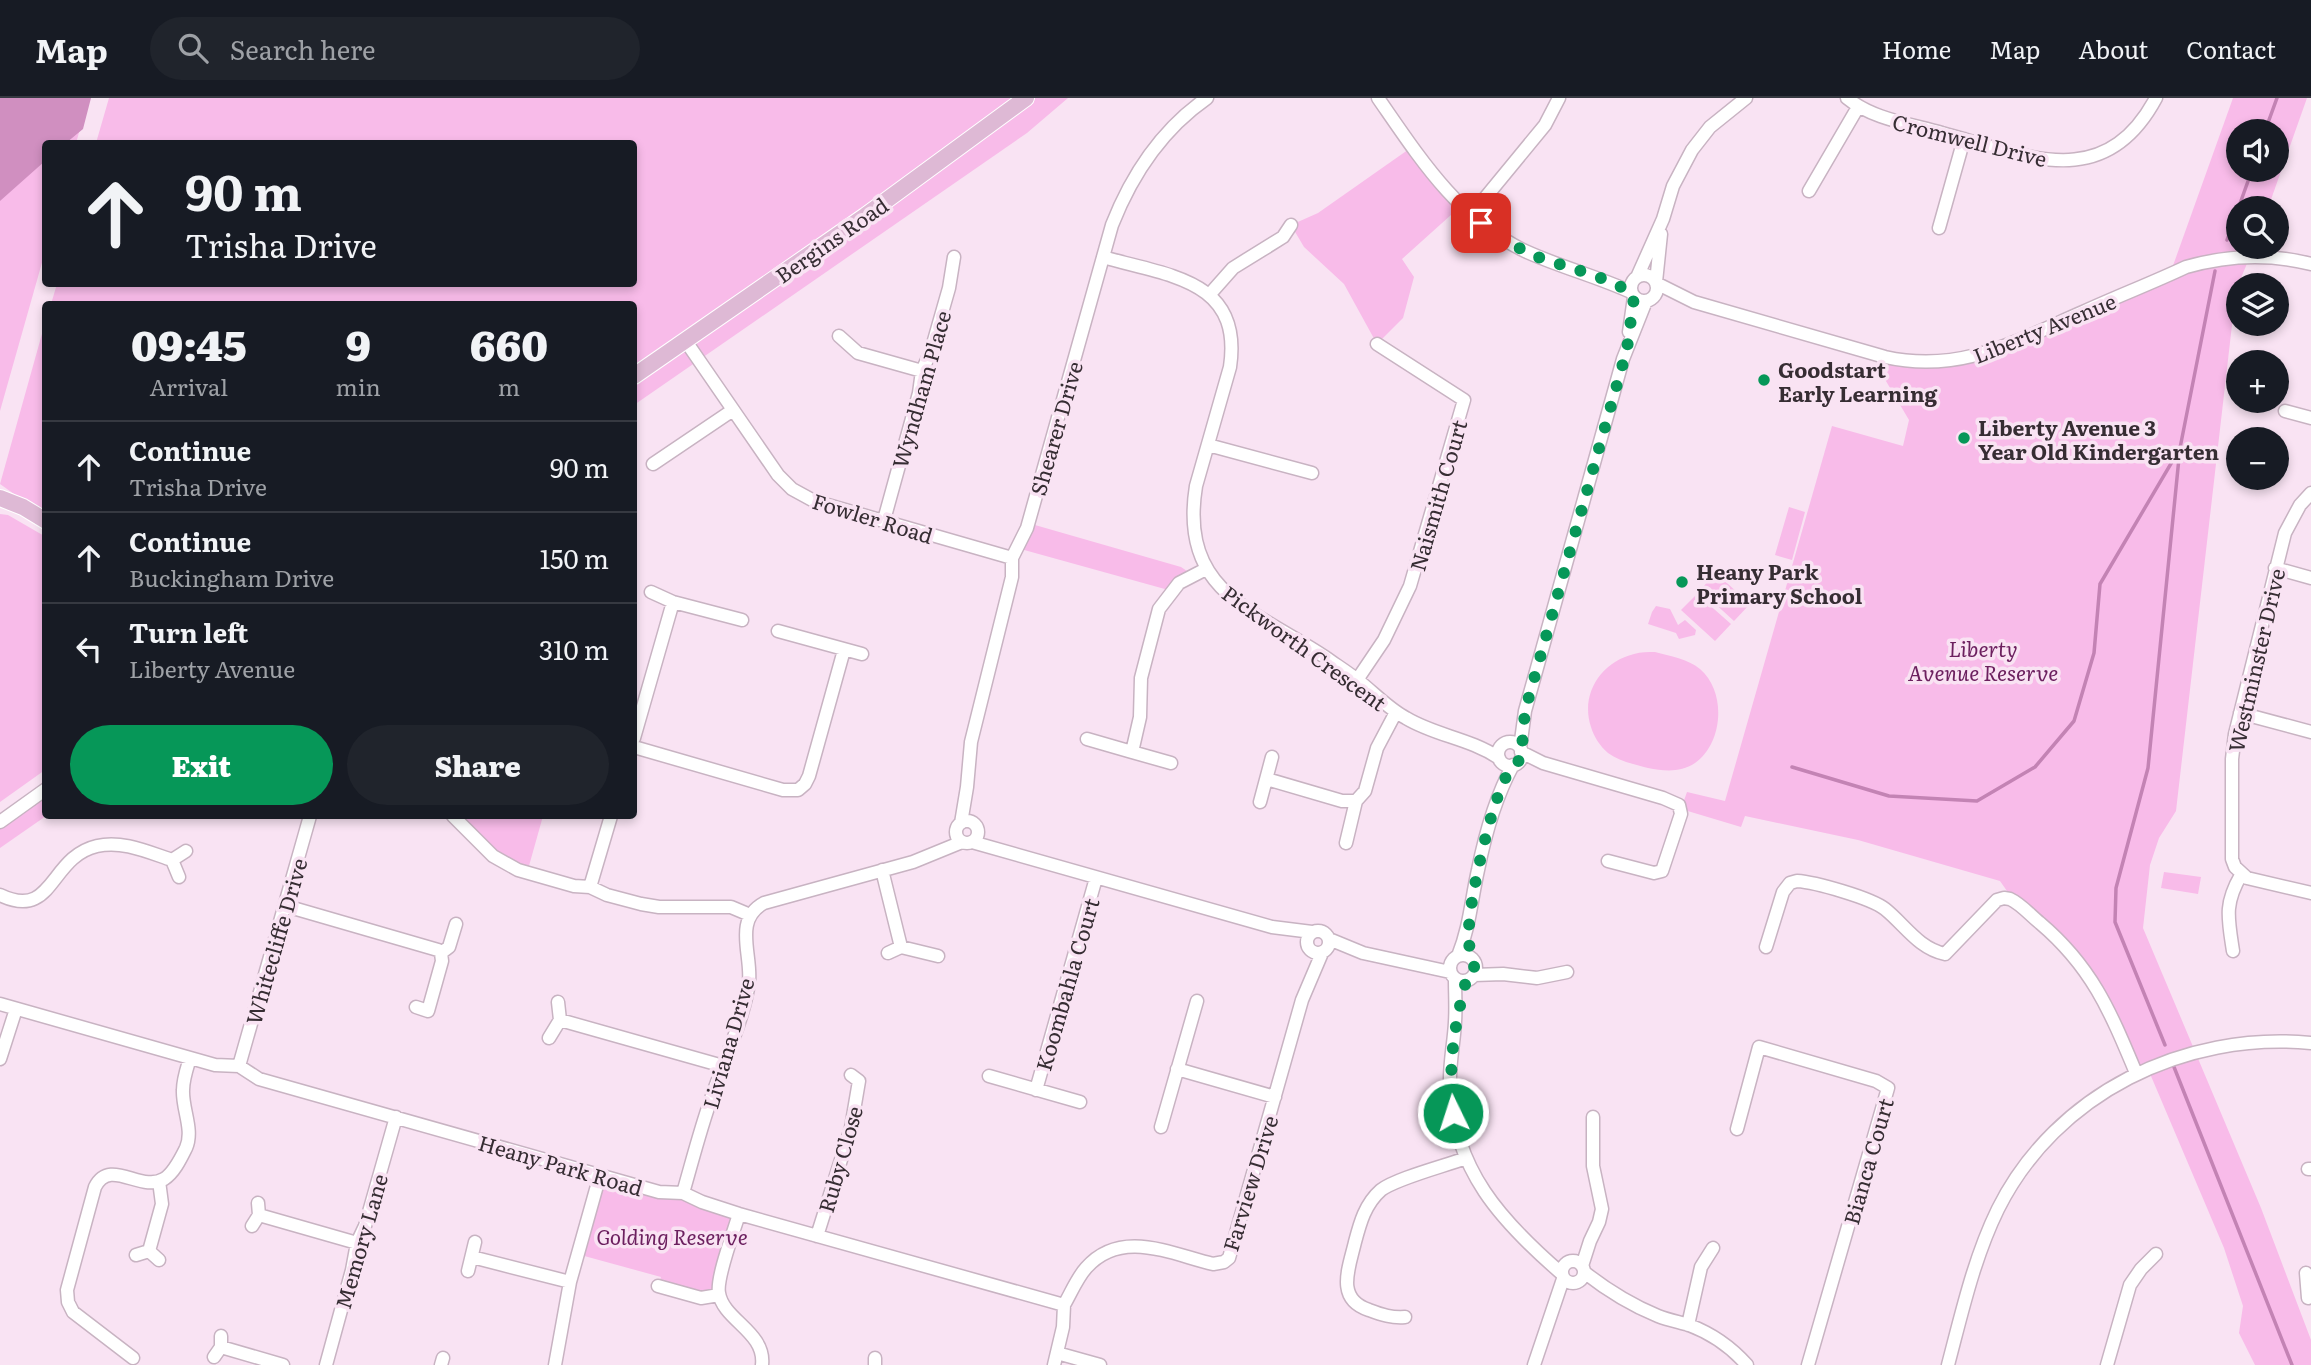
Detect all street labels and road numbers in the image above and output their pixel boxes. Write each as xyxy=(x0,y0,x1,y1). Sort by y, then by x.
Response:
street label: Cromwell Drive xyxy=(1890,105,2050,173)
street label: Bergins Road xyxy=(768,189,894,289)
street label: Liberty Avenue xyxy=(1968,284,2120,370)
street label: Wyndham Place xyxy=(883,307,957,471)
street label: Shearer Drive xyxy=(1021,357,1089,499)
street label: Naismith Court xyxy=(1401,415,1474,574)
street label: Fowler Road xyxy=(809,484,937,550)
street label: Westminster Drive xyxy=(2219,565,2291,755)
street label: Pickworth Crescent xyxy=(1217,577,1394,717)
street label: Whitecliffe Drive xyxy=(236,854,314,1028)
street label: Koombahla Court xyxy=(1026,893,1106,1074)
street label: Liviana Drive xyxy=(694,974,761,1112)
street label: Bianca Court xyxy=(1834,1094,1900,1228)
street label: Ruby Close xyxy=(809,1102,869,1216)
street label: Farview Drive xyxy=(1214,1111,1284,1255)
street label: Heany Park Road xyxy=(475,1126,647,1202)
street label: Memory Lane xyxy=(326,1170,394,1312)

